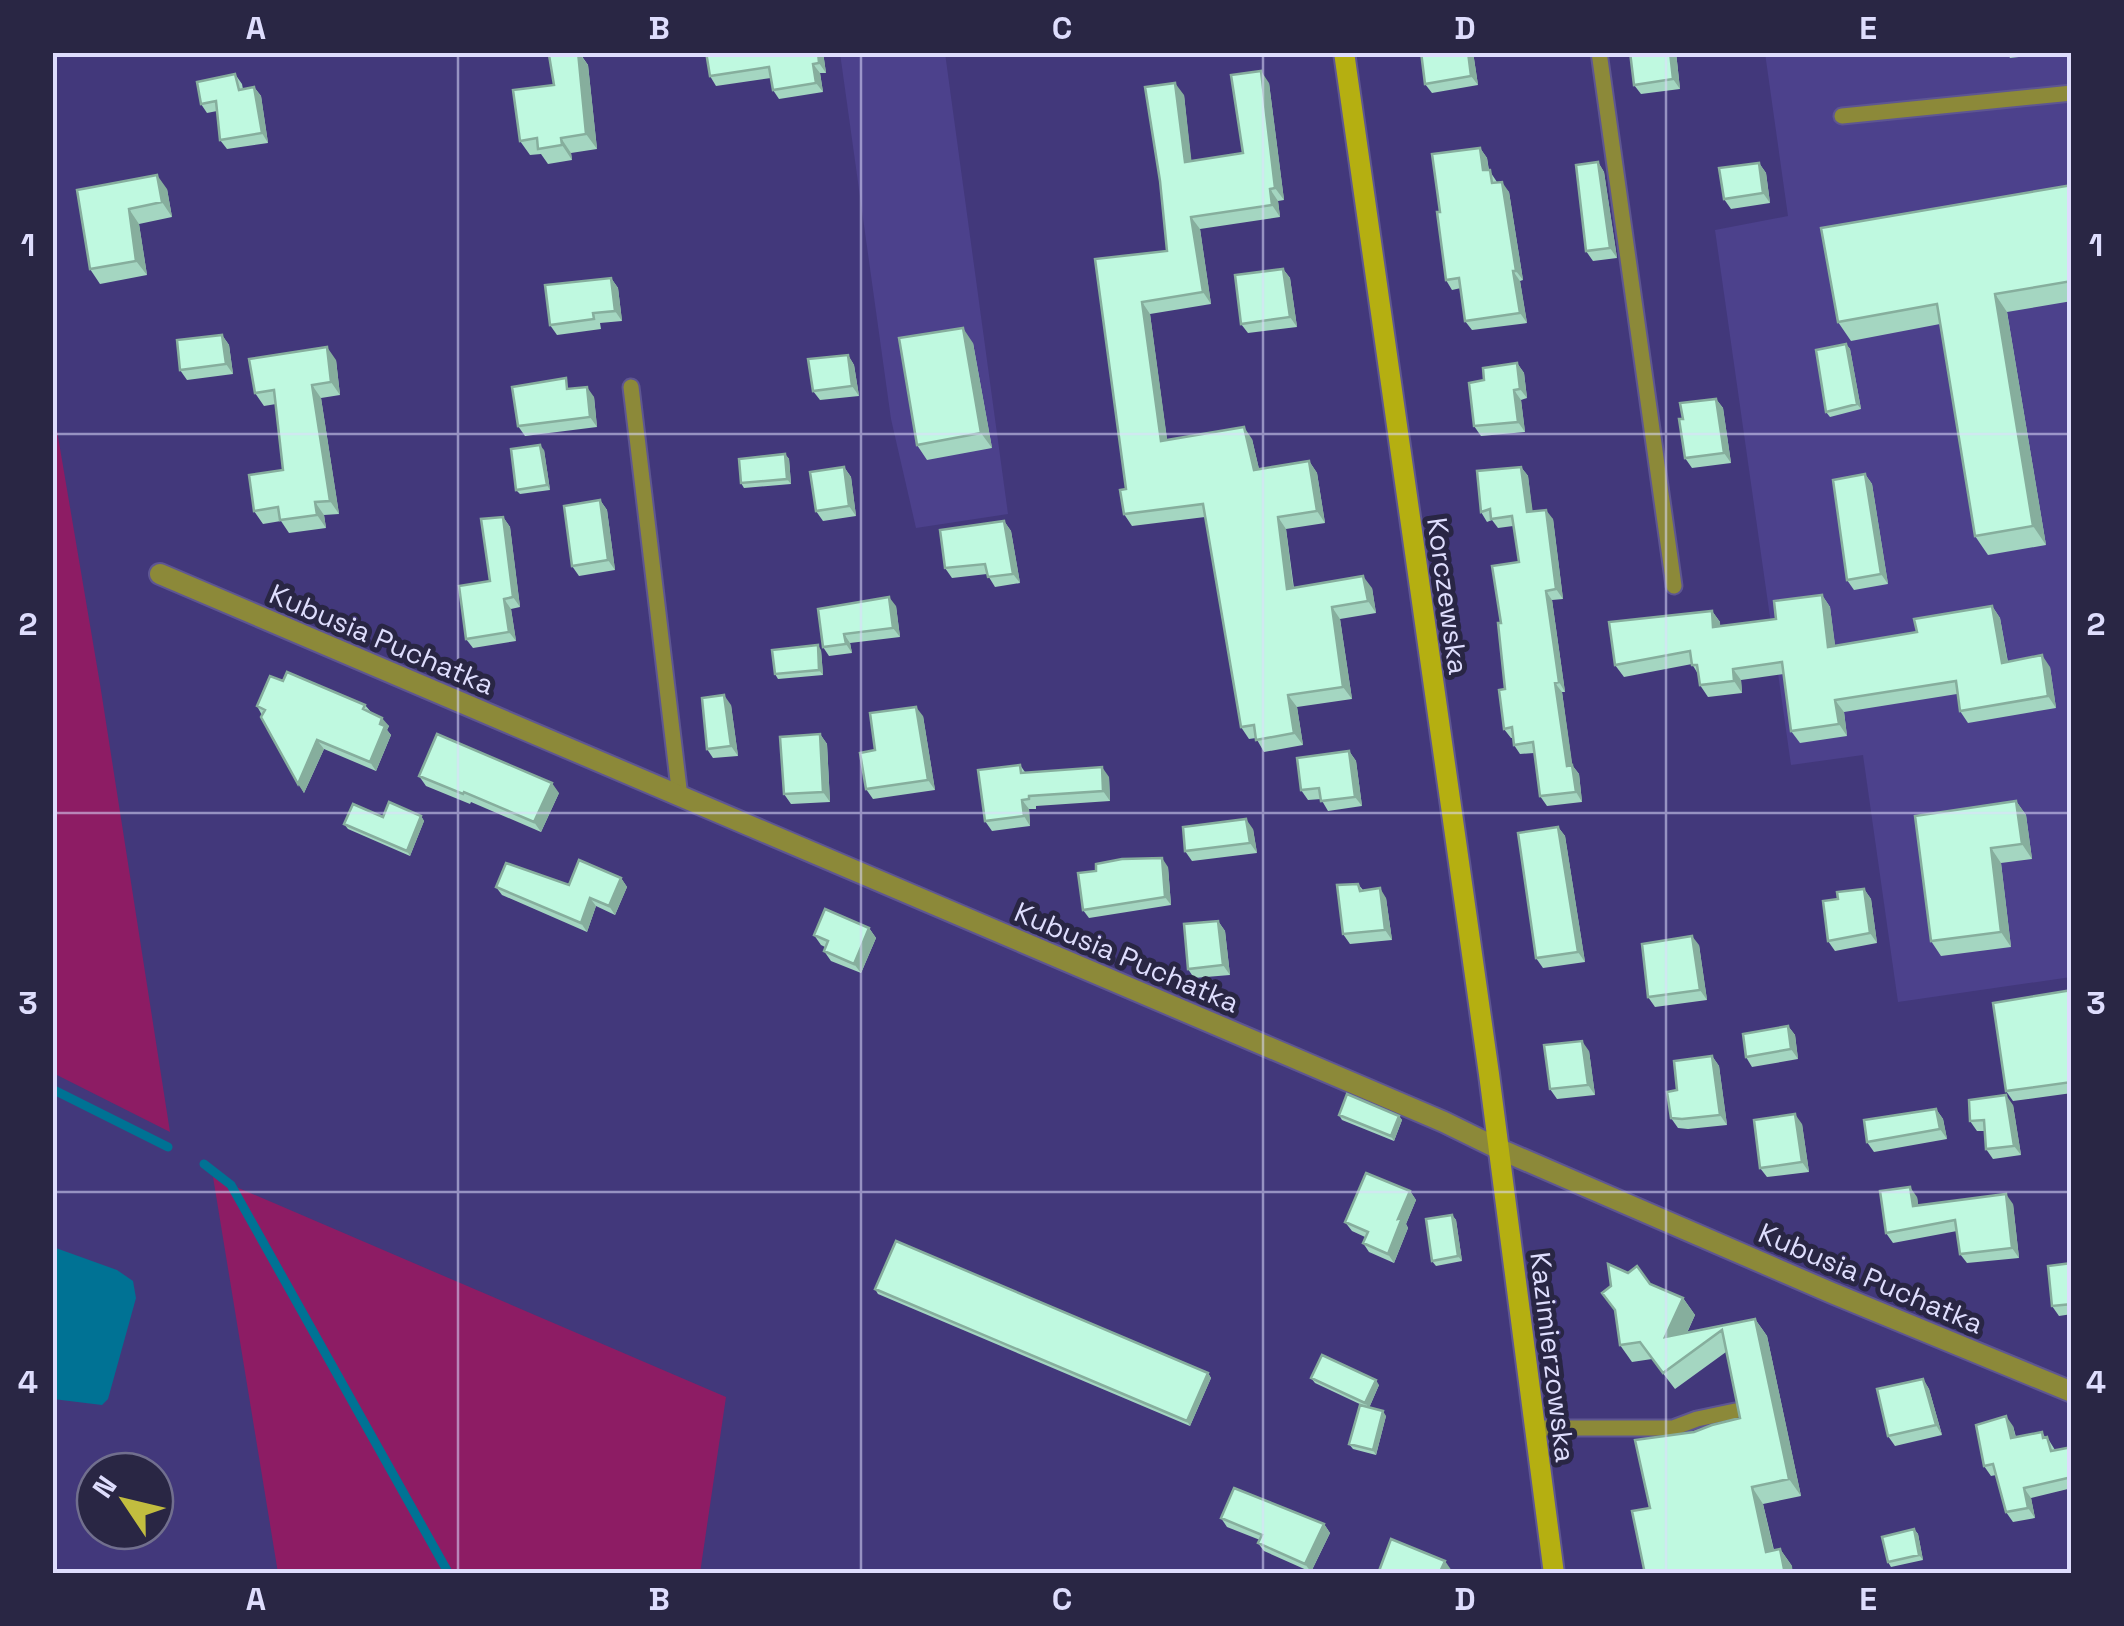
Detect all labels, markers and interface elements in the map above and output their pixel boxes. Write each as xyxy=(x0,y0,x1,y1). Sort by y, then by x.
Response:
text: A xyxy=(246,8,266,48)
text: B xyxy=(648,8,670,48)
text: C xyxy=(1052,8,1072,48)
text: D xyxy=(1454,8,1476,48)
text: E xyxy=(1859,8,1877,48)
text: 1 xyxy=(21,225,35,265)
text: 1 xyxy=(2089,225,2103,265)
street label: Korczewska xyxy=(1419,515,1477,677)
street label: Kubusia Puchatka xyxy=(264,575,500,703)
text: 2 xyxy=(18,604,38,644)
text: 2 xyxy=(2086,604,2106,644)
street label: Kubusia Puchatka xyxy=(1009,893,1245,1021)
text: 3 xyxy=(18,983,38,1023)
text: 3 xyxy=(2086,983,2106,1023)
street label: Kubusia Puchatka xyxy=(1753,1214,1989,1342)
street label: Kazimierzowska xyxy=(1522,1250,1584,1464)
text: 4 xyxy=(18,1362,38,1402)
text: 4 xyxy=(2086,1362,2106,1402)
north arrow xyxy=(75,1451,175,1551)
text: N xyxy=(84,1469,125,1505)
text: A xyxy=(246,1579,266,1619)
text: B xyxy=(648,1579,670,1619)
text: C xyxy=(1052,1579,1072,1619)
text: D xyxy=(1454,1579,1476,1619)
text: E xyxy=(1859,1579,1877,1619)

